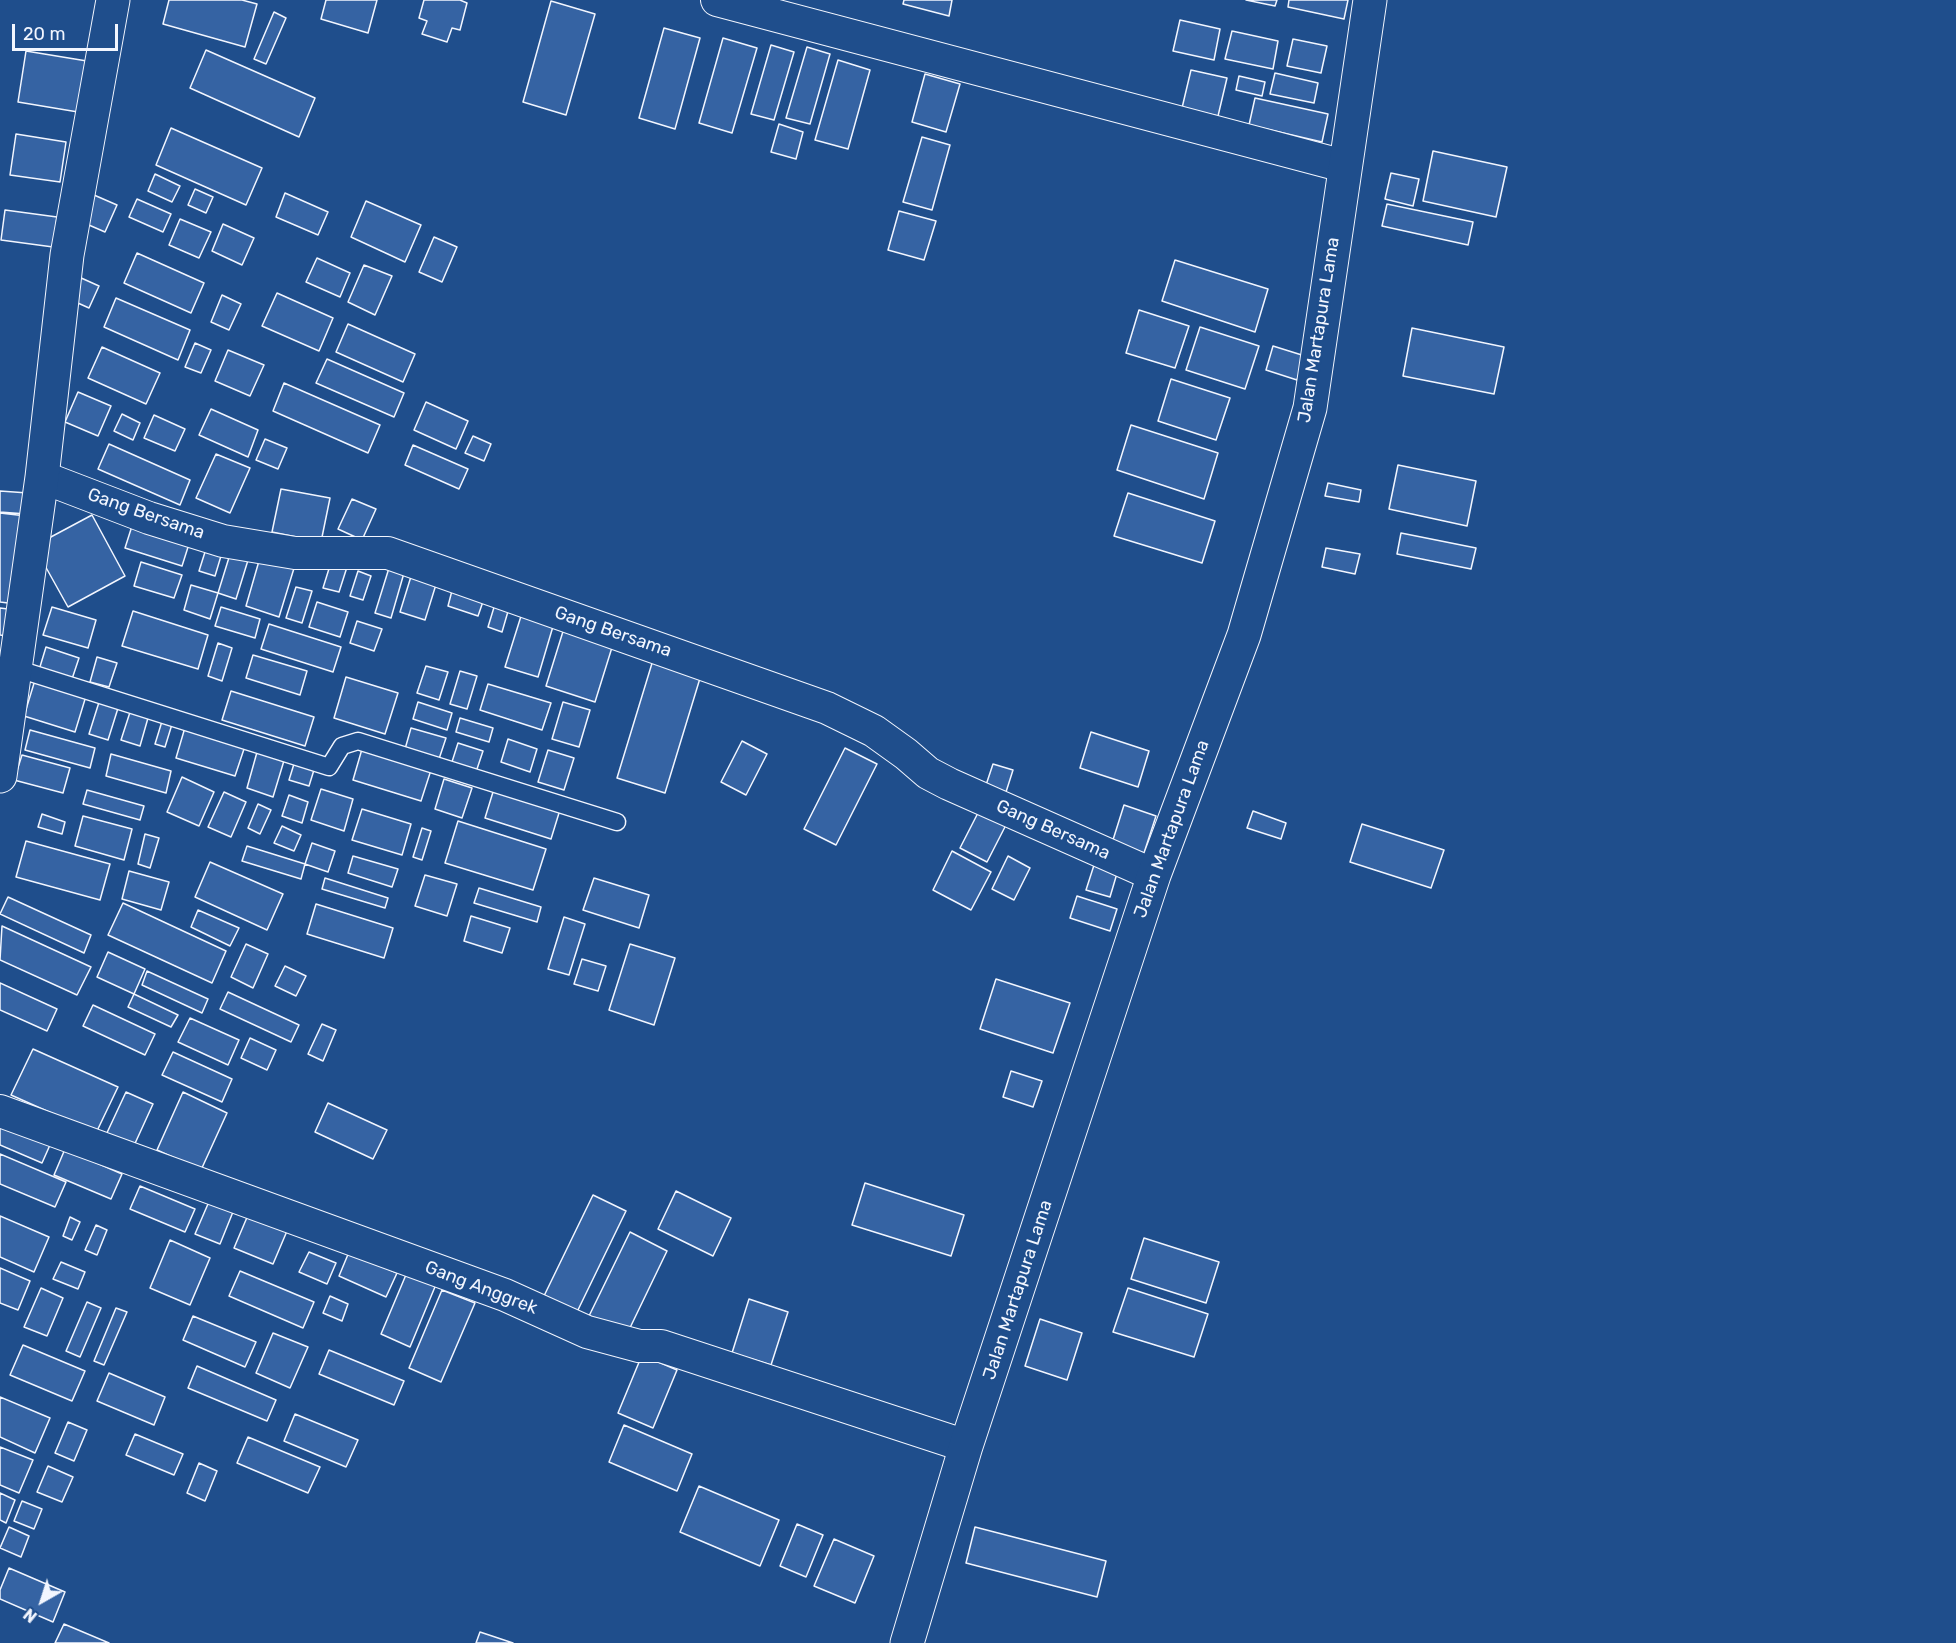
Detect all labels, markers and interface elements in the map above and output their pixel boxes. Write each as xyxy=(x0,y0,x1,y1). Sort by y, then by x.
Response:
scale bar xyxy=(15,12,122,50)
text: 20 m xyxy=(23,23,65,45)
street label: Jalan Martapura Lama xyxy=(1294,236,1344,424)
street label: Gang Bersama xyxy=(85,484,207,544)
street label: Gang Bersama xyxy=(552,602,674,662)
street label: Jalan Martapura Lama xyxy=(1130,737,1214,921)
street label: Gang Bersama xyxy=(993,795,1113,865)
street label: Jalan Martapura Lama xyxy=(979,1197,1057,1383)
street label: Gang Anggrek xyxy=(422,1257,540,1319)
north arrow xyxy=(12,1571,72,1631)
text: N xyxy=(20,1604,41,1626)

